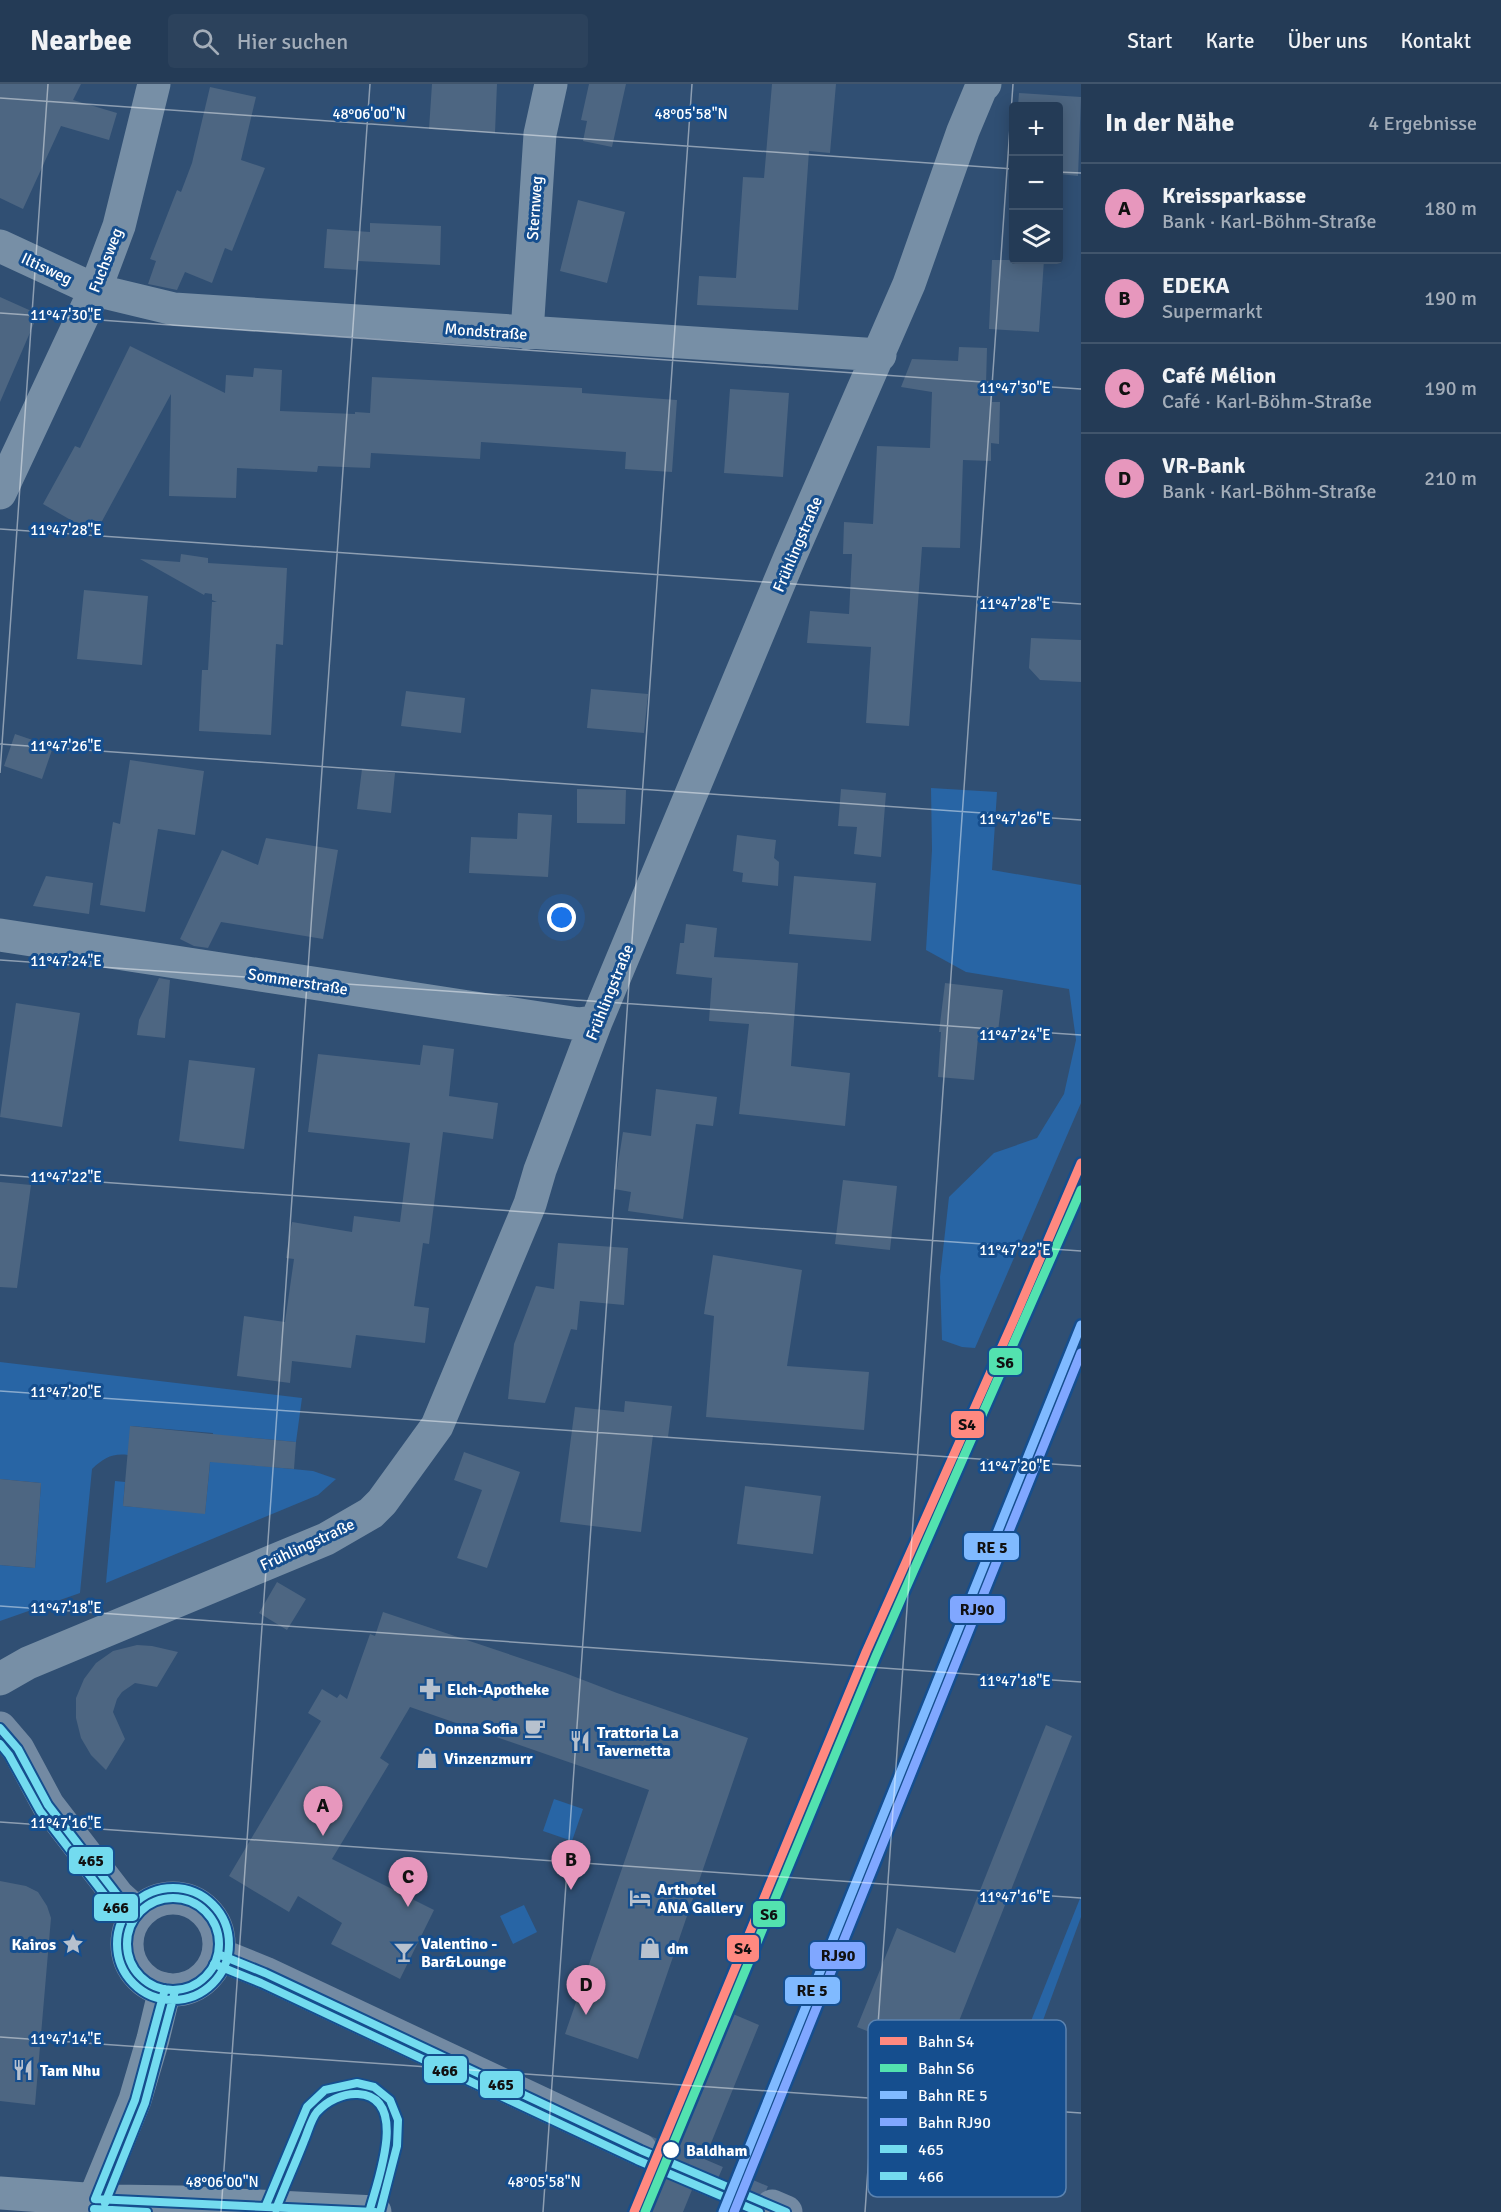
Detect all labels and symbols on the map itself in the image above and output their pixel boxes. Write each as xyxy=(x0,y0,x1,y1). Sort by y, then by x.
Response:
text: 48°06'00"N xyxy=(332,105,406,123)
text: 48°05'58"N xyxy=(654,105,728,123)
street label: Sternweg xyxy=(523,175,547,241)
street label: Fuchsweg xyxy=(84,225,127,296)
street label: Iltisweg xyxy=(18,248,75,289)
text: 11°47'30"E xyxy=(30,306,102,324)
street label: Mondstraße xyxy=(444,319,528,345)
text: 11°47'30"E xyxy=(979,379,1051,397)
street label: Frühlingstraße xyxy=(769,494,827,595)
text: 11°47'28"E xyxy=(30,521,102,539)
text: 11°47'28"E xyxy=(979,595,1051,613)
text: 11°47'26"E xyxy=(30,737,102,755)
text: 11°47'26"E xyxy=(979,810,1051,828)
your location xyxy=(547,903,576,932)
street label: Frühlingstraße xyxy=(582,941,638,1043)
text: 11°47'24"E xyxy=(30,952,102,970)
street label: Sommerstraße xyxy=(246,964,349,1000)
text: 11°47'24"E xyxy=(979,1026,1051,1044)
text: 11°47'22"E xyxy=(30,1168,102,1186)
text: 11°47'22"E xyxy=(979,1241,1051,1259)
line badge: S6 xyxy=(988,1347,1023,1376)
text: S6 xyxy=(996,1353,1014,1373)
text: 11°47'20"E xyxy=(30,1383,102,1401)
line badge: S4 xyxy=(950,1410,985,1439)
text: S4 xyxy=(958,1415,976,1435)
text: 11°47'20"E xyxy=(979,1457,1051,1475)
street label: Frühlingstraße xyxy=(257,1514,358,1576)
line badge: RE 5 xyxy=(963,1532,1020,1561)
text: RE 5 xyxy=(976,1538,1008,1558)
line badge: RJ90 xyxy=(949,1595,1006,1624)
text: 11°47'18"E xyxy=(30,1599,102,1617)
text: RJ90 xyxy=(960,1600,995,1620)
text: 11°47'18"E xyxy=(979,1672,1051,1690)
pharmacy icon: Elch-Apotheke xyxy=(418,1677,442,1701)
place label: Elch-Apotheke xyxy=(447,1680,549,1700)
cafe icon: Donna Sofia xyxy=(523,1716,547,1740)
place label: Donna Sofia xyxy=(435,1719,518,1739)
place label: Trattoria La Tavernetta xyxy=(597,1723,679,1761)
restaurant icon: Trattoria La Tavernetta xyxy=(568,1729,592,1753)
shop icon: Vinzenzmurr xyxy=(415,1746,439,1770)
place label: Vinzenzmurr xyxy=(444,1749,533,1769)
pin: A xyxy=(304,1786,342,1836)
text: 11°47'16"E xyxy=(30,1814,102,1832)
pin: B xyxy=(552,1840,590,1890)
line badge: 465 xyxy=(68,1846,114,1875)
text: 465 xyxy=(78,1851,104,1871)
pin: C xyxy=(388,1858,428,1907)
place label: Arthotel ANA Gallery xyxy=(657,1880,743,1918)
hotel icon: Arthotel ANA Gallery xyxy=(628,1886,652,1910)
text: 11°47'16"E xyxy=(979,1888,1051,1906)
line badge: 466 xyxy=(93,1893,139,1922)
text: 466 xyxy=(103,1898,129,1918)
line badge: S6 xyxy=(752,1900,786,1928)
text: S6 xyxy=(760,1905,778,1925)
place icon: Kairos xyxy=(61,1932,85,1956)
place label: Valentino - Bar&Lounge xyxy=(421,1934,506,1972)
line badge: S4 xyxy=(726,1934,760,1963)
place label: Kairos xyxy=(11,1935,56,1955)
shop icon: dm xyxy=(638,1936,662,1960)
place label: dm xyxy=(667,1939,689,1959)
text: S4 xyxy=(734,1939,752,1959)
bar icon: Valentino - Bar&Lounge xyxy=(392,1940,416,1964)
line badge: RJ90 xyxy=(809,1941,866,1970)
text: RJ90 xyxy=(821,1946,856,1966)
pin: D xyxy=(566,1966,606,2015)
line badge: RE 5 xyxy=(784,1976,841,2005)
text: RE 5 xyxy=(796,1981,828,2001)
legend xyxy=(868,2020,1066,2197)
text: 11°47'14"E xyxy=(30,2030,102,2048)
text: Bahn S4 xyxy=(918,2032,975,2052)
line badge: 466 xyxy=(423,2055,468,2084)
restaurant icon: Tam Nhu xyxy=(11,2058,35,2082)
text: Bahn S6 xyxy=(918,2059,974,2079)
place label: Tam Nhu xyxy=(40,2061,101,2081)
text: 466 xyxy=(432,2061,458,2081)
line badge: 465 xyxy=(479,2070,524,2099)
text: 465 xyxy=(488,2075,514,2095)
text: Bahn RE 5 xyxy=(918,2086,988,2106)
text: Bahn RJ90 xyxy=(918,2113,991,2133)
marker: Baldham xyxy=(661,2140,681,2160)
text: 465 xyxy=(918,2140,944,2160)
place label: Baldham xyxy=(686,2141,747,2161)
text: 466 xyxy=(918,2167,944,2187)
text: 48°06'00"N xyxy=(185,2173,259,2191)
text: 48°05'58"N xyxy=(507,2173,581,2191)

